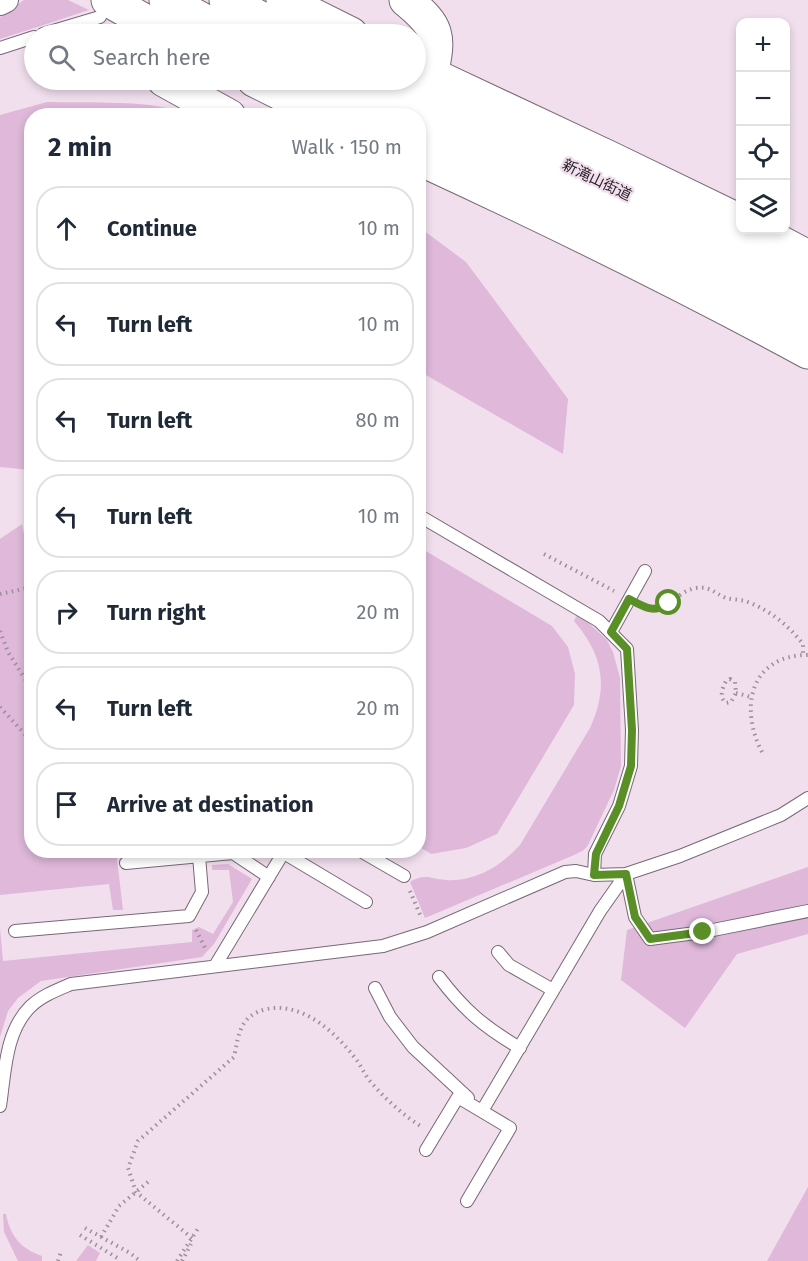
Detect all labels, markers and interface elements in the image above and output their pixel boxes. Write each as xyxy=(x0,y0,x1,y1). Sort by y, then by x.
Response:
map controls xyxy=(736,18,790,234)
button: + xyxy=(736,18,790,72)
search box xyxy=(24,24,426,90)
icon: search xyxy=(45,41,78,74)
text: Search here xyxy=(93,44,211,71)
button: − xyxy=(736,72,790,126)
button: locate xyxy=(736,126,790,180)
text: 2 min xyxy=(48,132,112,163)
text: Walk · 150 m xyxy=(292,135,402,159)
street label: 新滝山街道 xyxy=(559,155,635,205)
button: layers xyxy=(736,180,790,234)
icon: ahead xyxy=(50,212,83,245)
text: Continue xyxy=(107,215,197,242)
text: 10 m xyxy=(358,216,400,240)
icon: left xyxy=(50,308,83,341)
text: Turn left xyxy=(107,311,192,338)
text: 10 m xyxy=(358,312,400,336)
icon: left xyxy=(50,404,83,437)
text: Turn left xyxy=(107,407,192,434)
text: 80 m xyxy=(355,408,400,432)
icon: left xyxy=(50,500,83,533)
text: Turn left xyxy=(107,503,192,530)
text: 10 m xyxy=(358,504,400,528)
route start xyxy=(655,589,681,615)
icon: right xyxy=(50,596,83,629)
text: Turn right xyxy=(107,599,206,626)
text: 20 m xyxy=(357,600,400,624)
icon: left xyxy=(50,692,83,725)
text: Turn left xyxy=(107,695,192,722)
text: 20 m xyxy=(357,696,400,720)
icon: arrive xyxy=(50,788,83,821)
text: Arrive at destination xyxy=(107,791,314,818)
route end xyxy=(689,918,715,944)

